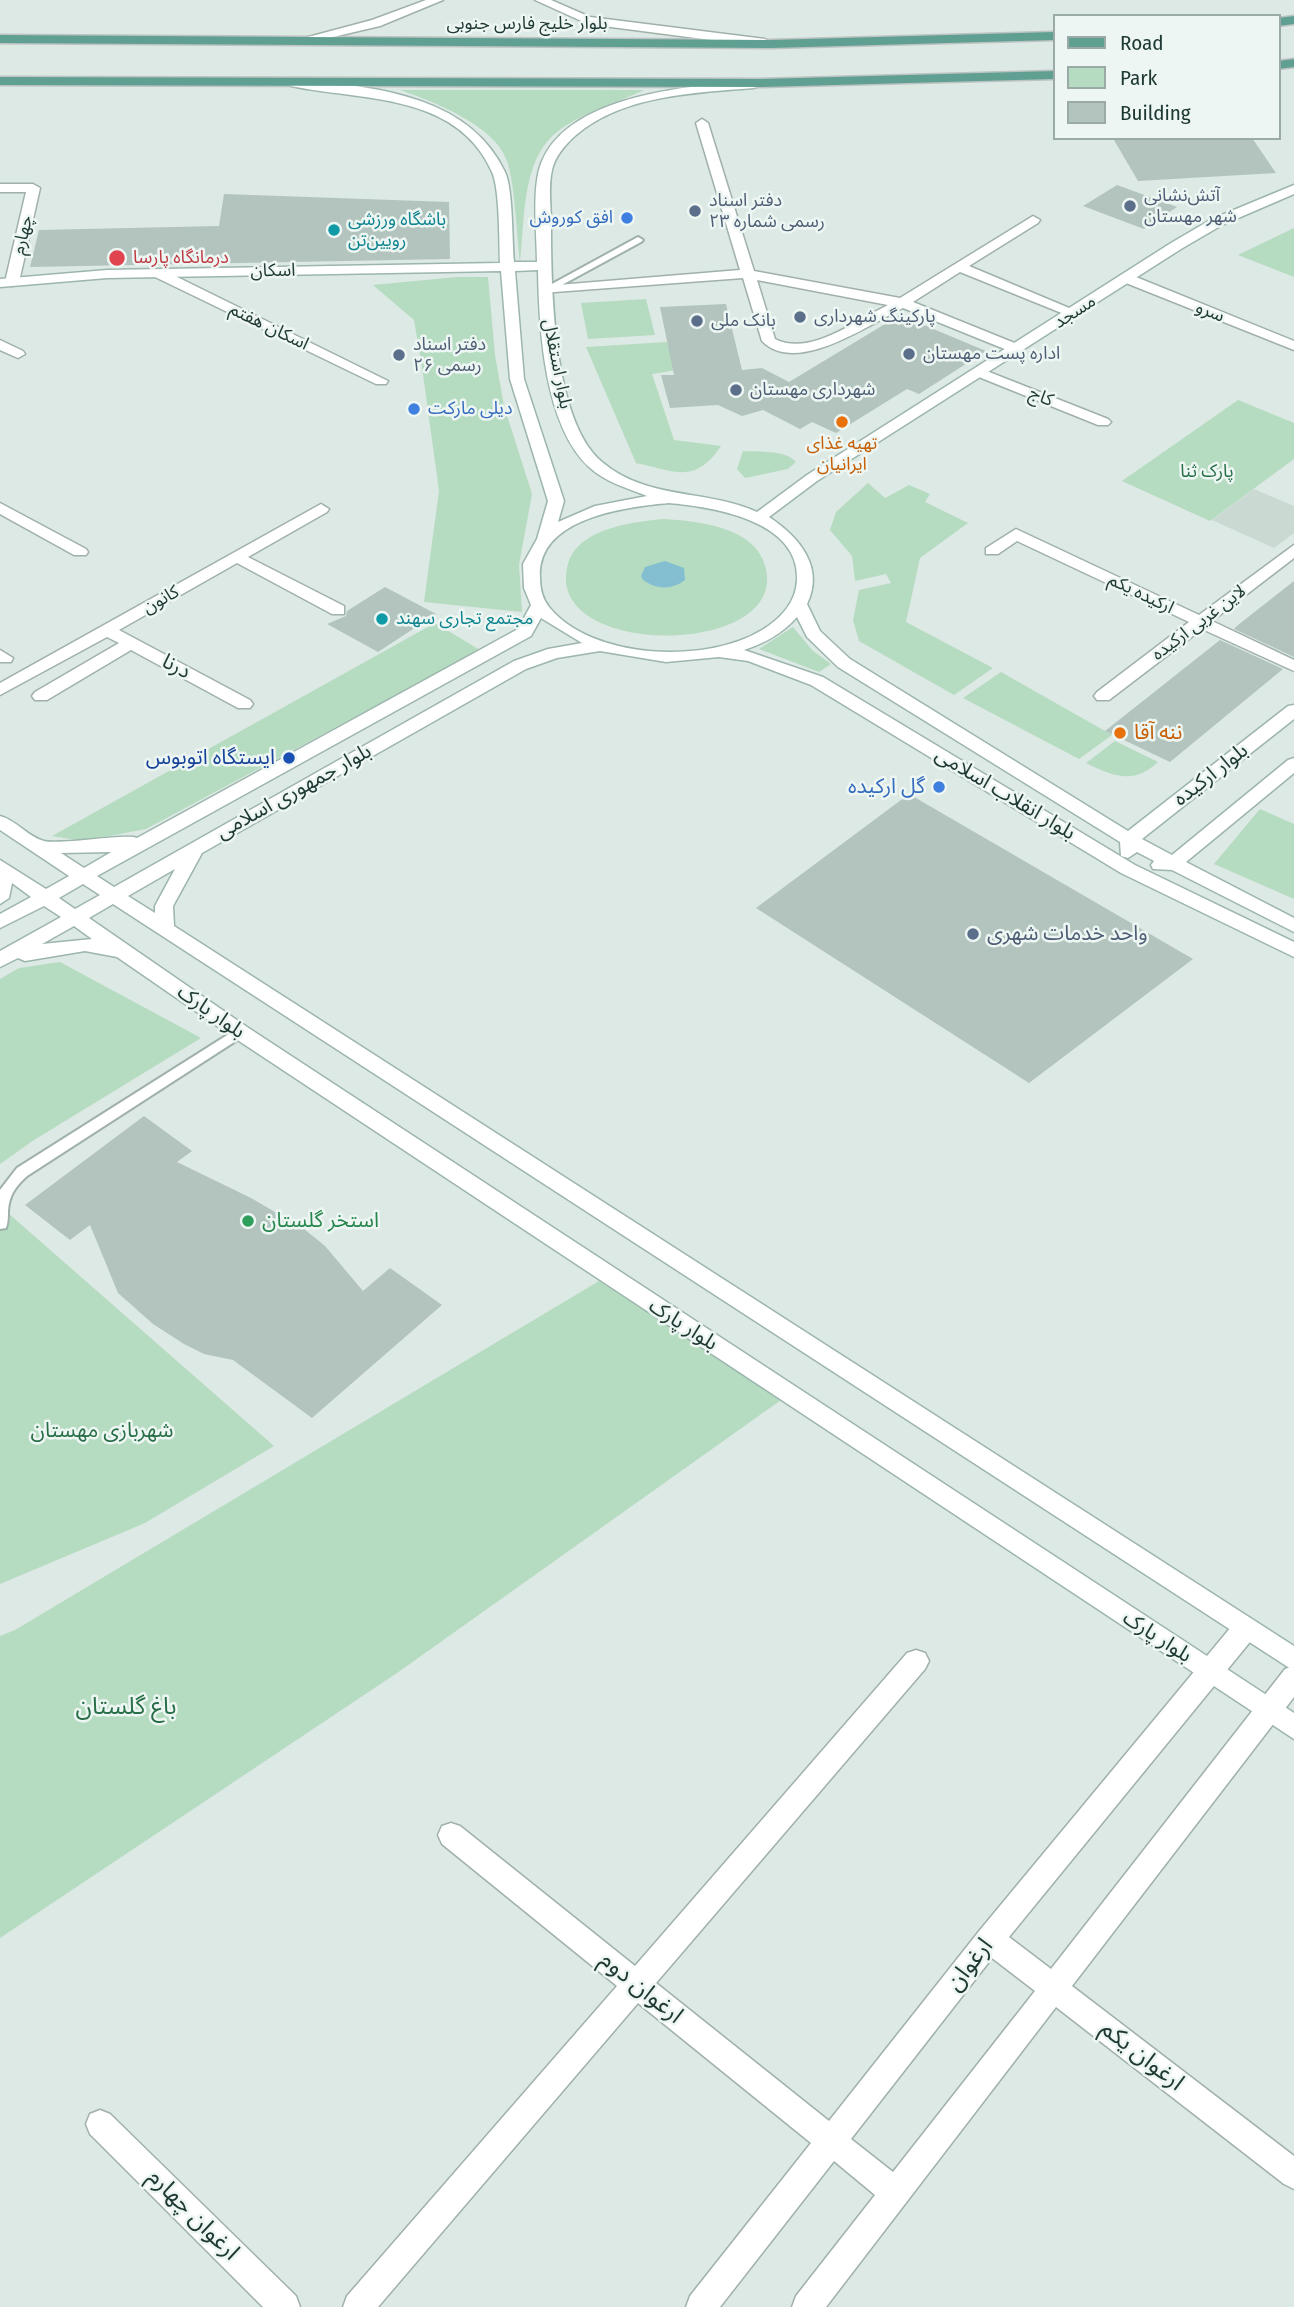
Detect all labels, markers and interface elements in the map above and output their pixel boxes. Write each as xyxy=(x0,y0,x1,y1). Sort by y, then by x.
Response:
street label: بلوار خلیج فارس جنوبی xyxy=(446,13,608,35)
legend xyxy=(1052,14,1280,140)
text: Road xyxy=(1120,30,1164,56)
text: Park xyxy=(1120,65,1157,91)
text: Building xyxy=(1120,100,1191,126)
place label: آتش‌نشانی شهر مهستان xyxy=(1144,185,1237,228)
place label: دفتر اسناد رسمی شماره ۲۳ xyxy=(709,190,825,232)
marker: آتش‌نشانی شهر مهستان xyxy=(1122,198,1138,214)
marker: دفتر اسناد رسمی شماره ۲۳ xyxy=(687,203,703,219)
place label: افق کوروش xyxy=(530,207,613,229)
place label: باشگاه ورزشی رویین‌تن xyxy=(348,209,446,252)
marker: افق کوروش xyxy=(619,210,635,226)
street label: چهارم xyxy=(8,213,38,257)
marker: باشگاه ورزشی رویین‌تن xyxy=(326,222,342,238)
place label: درمانگاه پارسا xyxy=(133,247,229,269)
marker: درمانگاه پارسا xyxy=(107,248,127,268)
street label: اسکان xyxy=(250,260,296,282)
street label: مسجد xyxy=(1050,290,1100,334)
street label: سرو xyxy=(1192,297,1228,327)
street label: اسکان هفتم xyxy=(226,299,312,355)
place label: پارکینگ شهرداری xyxy=(814,306,936,328)
marker: پارکینگ شهرداری xyxy=(792,309,808,325)
place label: بانک ملی xyxy=(711,310,776,332)
marker: بانک ملی xyxy=(689,313,705,329)
street label: بلوار استقلال xyxy=(538,317,576,411)
place label: دفتر اسناد رسمی ۲۶ xyxy=(413,334,486,376)
place label: اداره پست مهستان xyxy=(923,343,1060,365)
marker: اداره پست مهستان xyxy=(901,346,917,362)
marker: دفتر اسناد رسمی ۲۶ xyxy=(391,347,407,363)
place label: شهرداری مهستان xyxy=(750,379,875,401)
marker: شهرداری مهستان xyxy=(728,382,744,398)
street label: کاج xyxy=(1026,382,1056,412)
place label: دیلی مارکت xyxy=(428,398,513,420)
marker: دیلی مارکت xyxy=(406,401,422,417)
marker: تهیه غذای ایرانیان xyxy=(834,414,850,430)
place label: تهیه غذای ایرانیان xyxy=(807,433,877,476)
park label: پارک ثنا xyxy=(1180,461,1234,483)
street label: ارکیده یکم xyxy=(1105,569,1177,619)
street label: کانون xyxy=(139,581,183,619)
street label: لاین غربی ارکیده xyxy=(1148,581,1250,665)
place label: مجتمع تجاری سهند xyxy=(396,608,533,630)
marker: مجتمع تجاری سهند xyxy=(374,611,390,627)
street label: درنا xyxy=(157,649,195,685)
place label: ننه آقا xyxy=(1134,720,1182,746)
marker: ننه آقا xyxy=(1112,725,1128,741)
street label: بلوار ارکیده xyxy=(1169,738,1253,812)
street label: بلوار جمهوری اسلامی xyxy=(212,739,376,845)
street label: بلوار انقلاب اسلامی xyxy=(930,742,1080,846)
place label: ایستگاه اتوبوس xyxy=(146,745,275,771)
marker: ایستگاه اتوبوس xyxy=(281,750,297,766)
place label: گل ارکیده xyxy=(848,774,925,800)
marker: گل ارکیده xyxy=(931,779,947,795)
place label: واحد خدمات شهری xyxy=(987,921,1148,947)
marker: واحد خدمات شهری xyxy=(965,926,981,942)
street label: بلوار پارک xyxy=(172,980,250,1044)
place label: استخر گلستان xyxy=(262,1208,379,1234)
marker: استخر گلستان xyxy=(240,1213,256,1229)
street label: بلوار پارک xyxy=(644,1293,722,1357)
park label: شهربازی مهستان xyxy=(30,1418,174,1444)
street label: بلوار پارک xyxy=(1118,1605,1196,1669)
park label: باغ گلستان xyxy=(75,1693,177,1721)
street label: ارغوان xyxy=(940,1933,1000,1997)
street label: ارغوان دوم xyxy=(594,1946,688,2030)
street label: ارغوان یکم xyxy=(1095,2014,1189,2098)
street label: ارغوان چهارم xyxy=(141,2163,245,2267)

